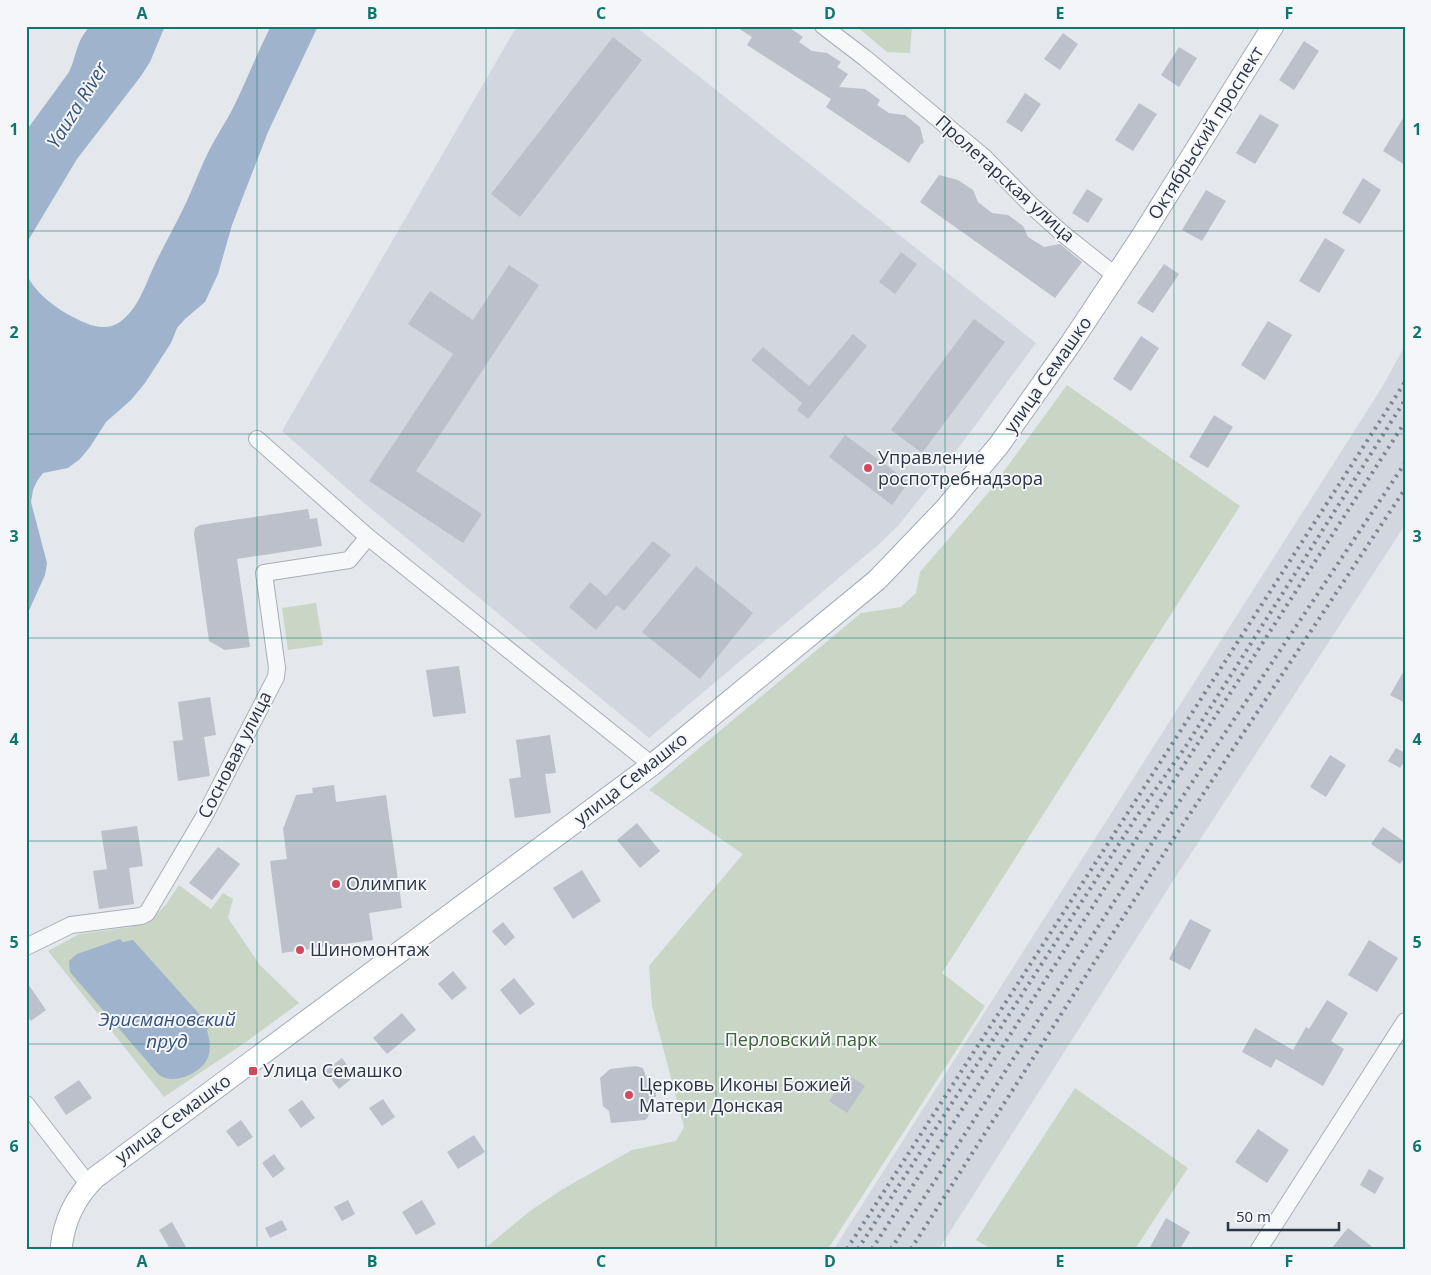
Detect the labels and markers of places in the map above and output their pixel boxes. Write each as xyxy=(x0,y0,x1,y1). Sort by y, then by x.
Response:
place label: Управление роспотребнадзора xyxy=(878,445,1043,490)
marker: Управление роспотребнадзора xyxy=(862,462,874,474)
place label: Олимпик xyxy=(346,871,428,895)
marker: Олимпик xyxy=(330,878,342,890)
place label: Шиномонтаж xyxy=(310,937,430,961)
marker: Шиномонтаж xyxy=(294,944,306,956)
place label: Улица Семашко xyxy=(263,1058,403,1082)
marker: Улица Семашко xyxy=(247,1065,259,1077)
place label: Церковь Иконы Божией Матери Донская xyxy=(639,1072,851,1117)
marker: Церковь Иконы Божией Матери Донская xyxy=(623,1089,635,1101)

